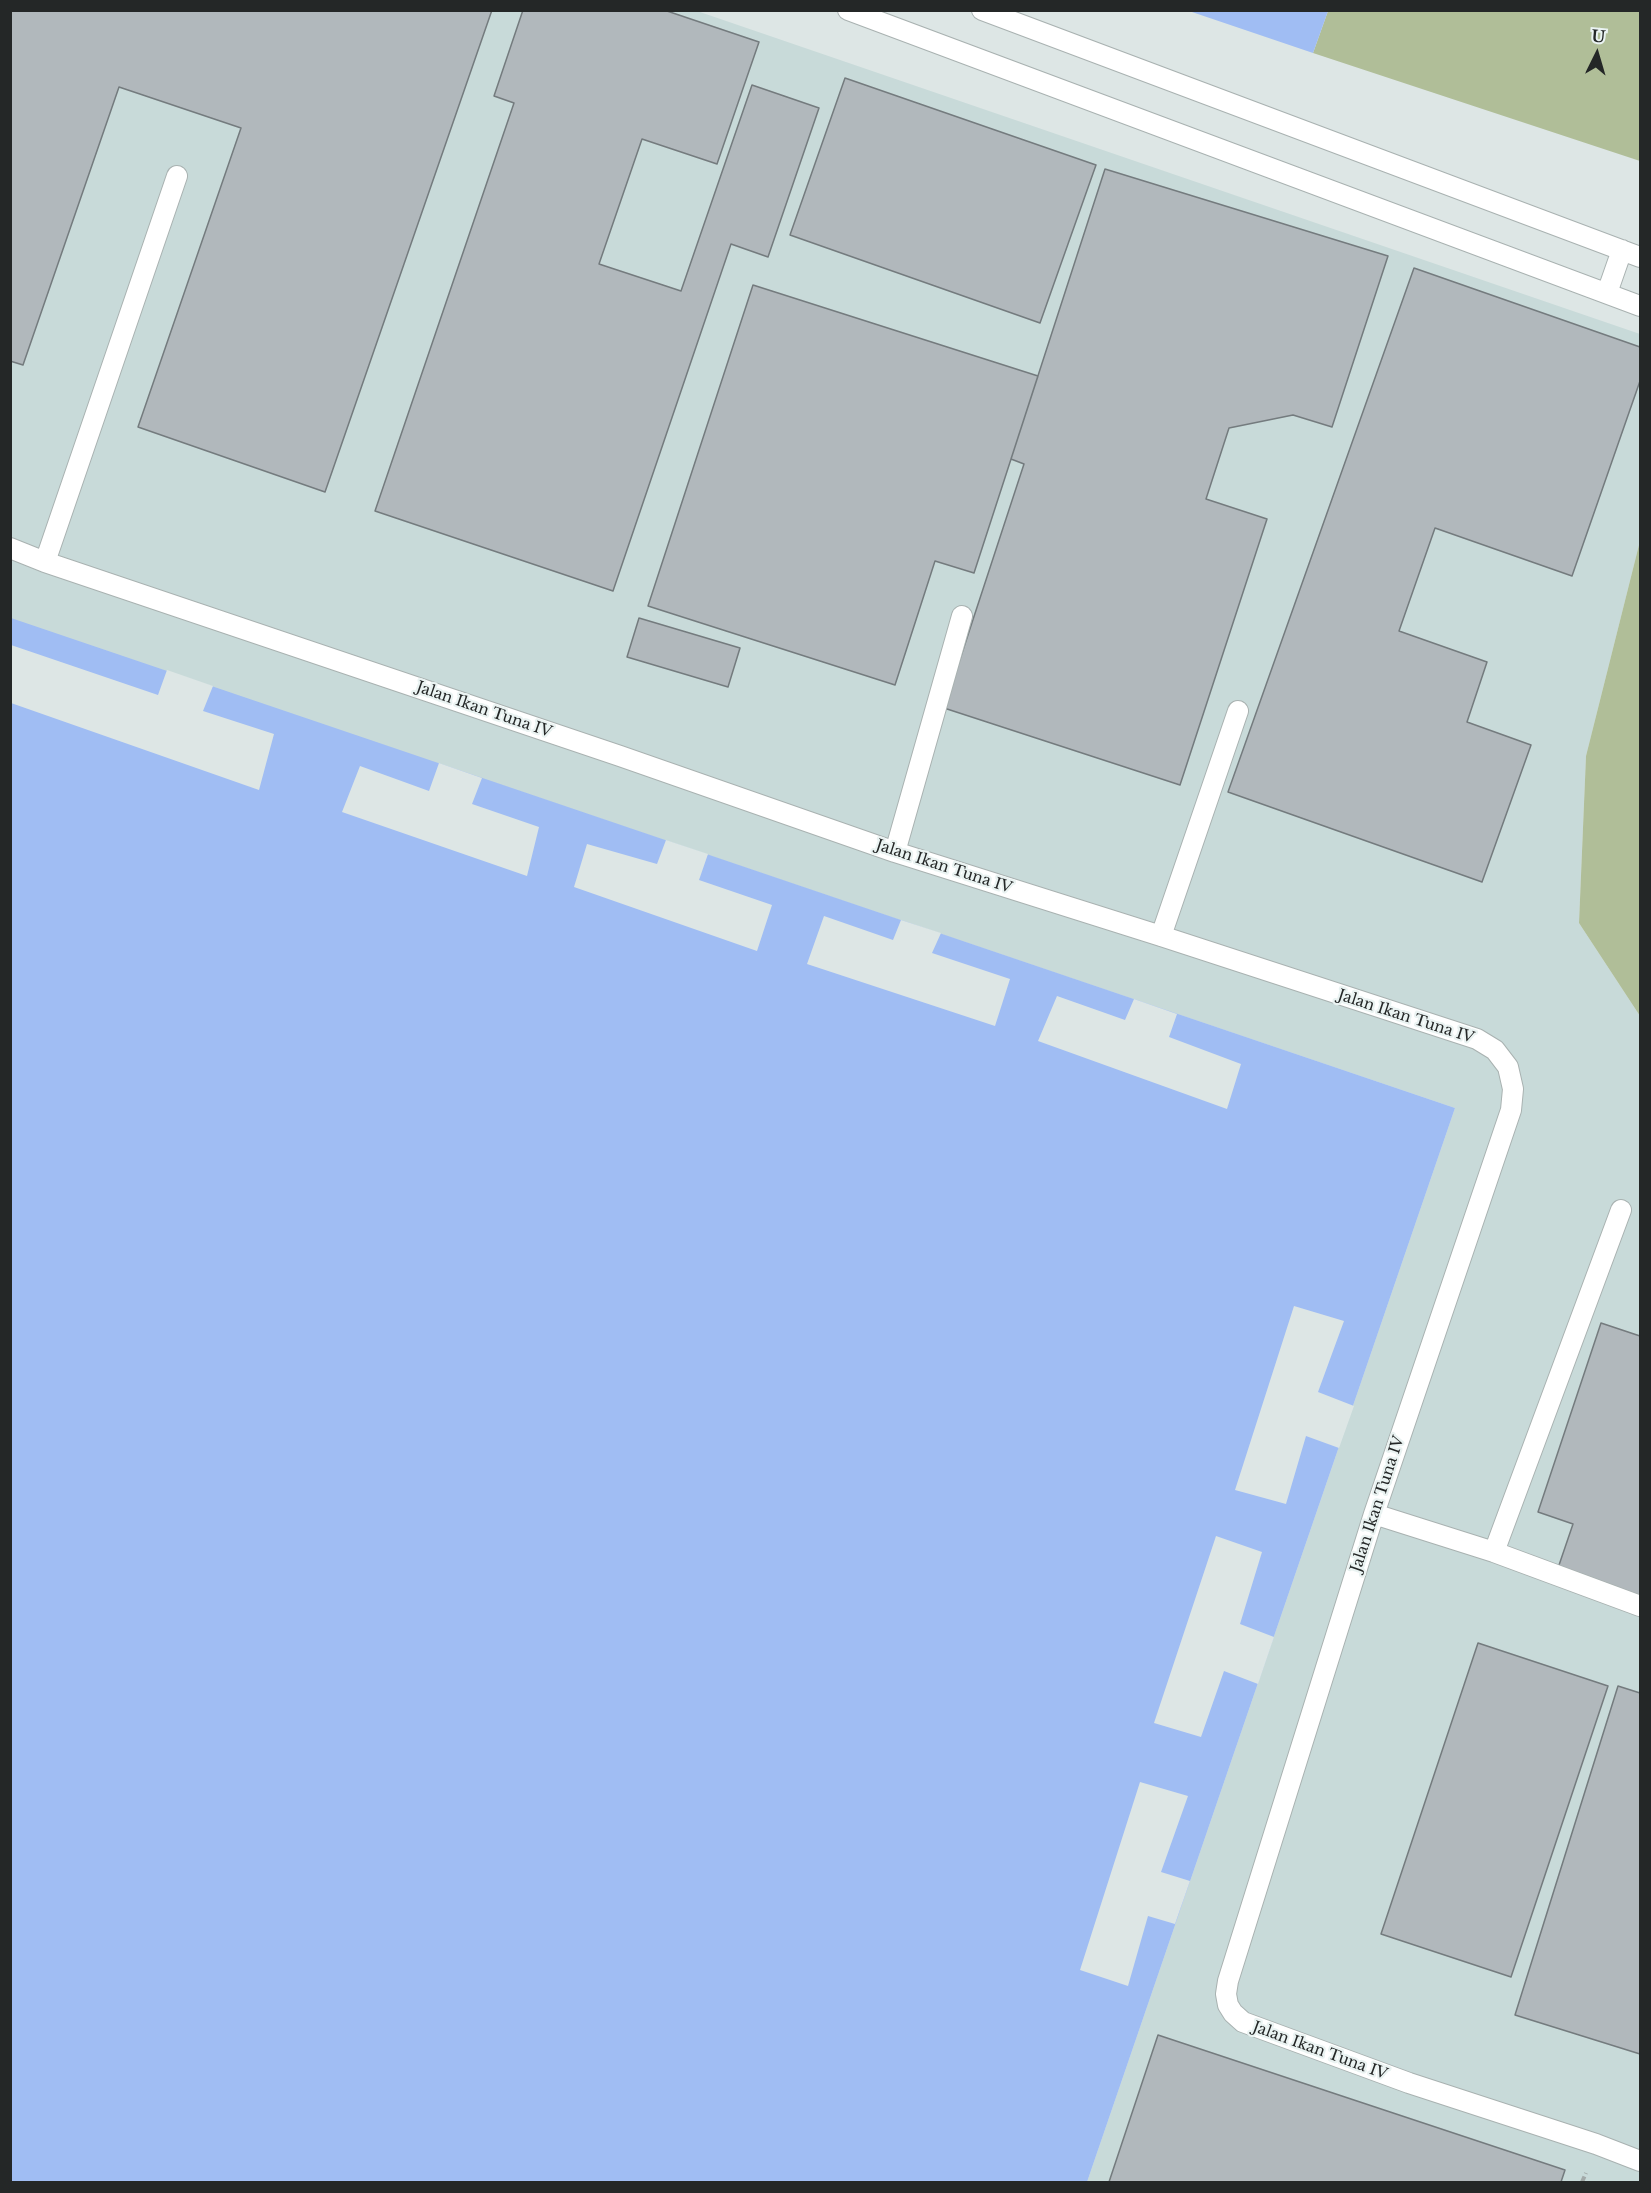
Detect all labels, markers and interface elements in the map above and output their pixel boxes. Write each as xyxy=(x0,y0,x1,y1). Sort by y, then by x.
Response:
north arrow xyxy=(1567,24,1627,84)
text: U xyxy=(1591,25,1606,47)
street label: Jalan Ikan Tuna IV xyxy=(414,678,554,742)
street label: Jalan Ikan Tuna IV xyxy=(874,836,1014,898)
street label: Jalan Ikan Tuna IV xyxy=(1336,986,1476,1048)
street label: Jalan Ikan Tuna IV xyxy=(1347,1434,1409,1574)
street label: Jalan Ikan Tuna IV xyxy=(1250,2018,1390,2084)

